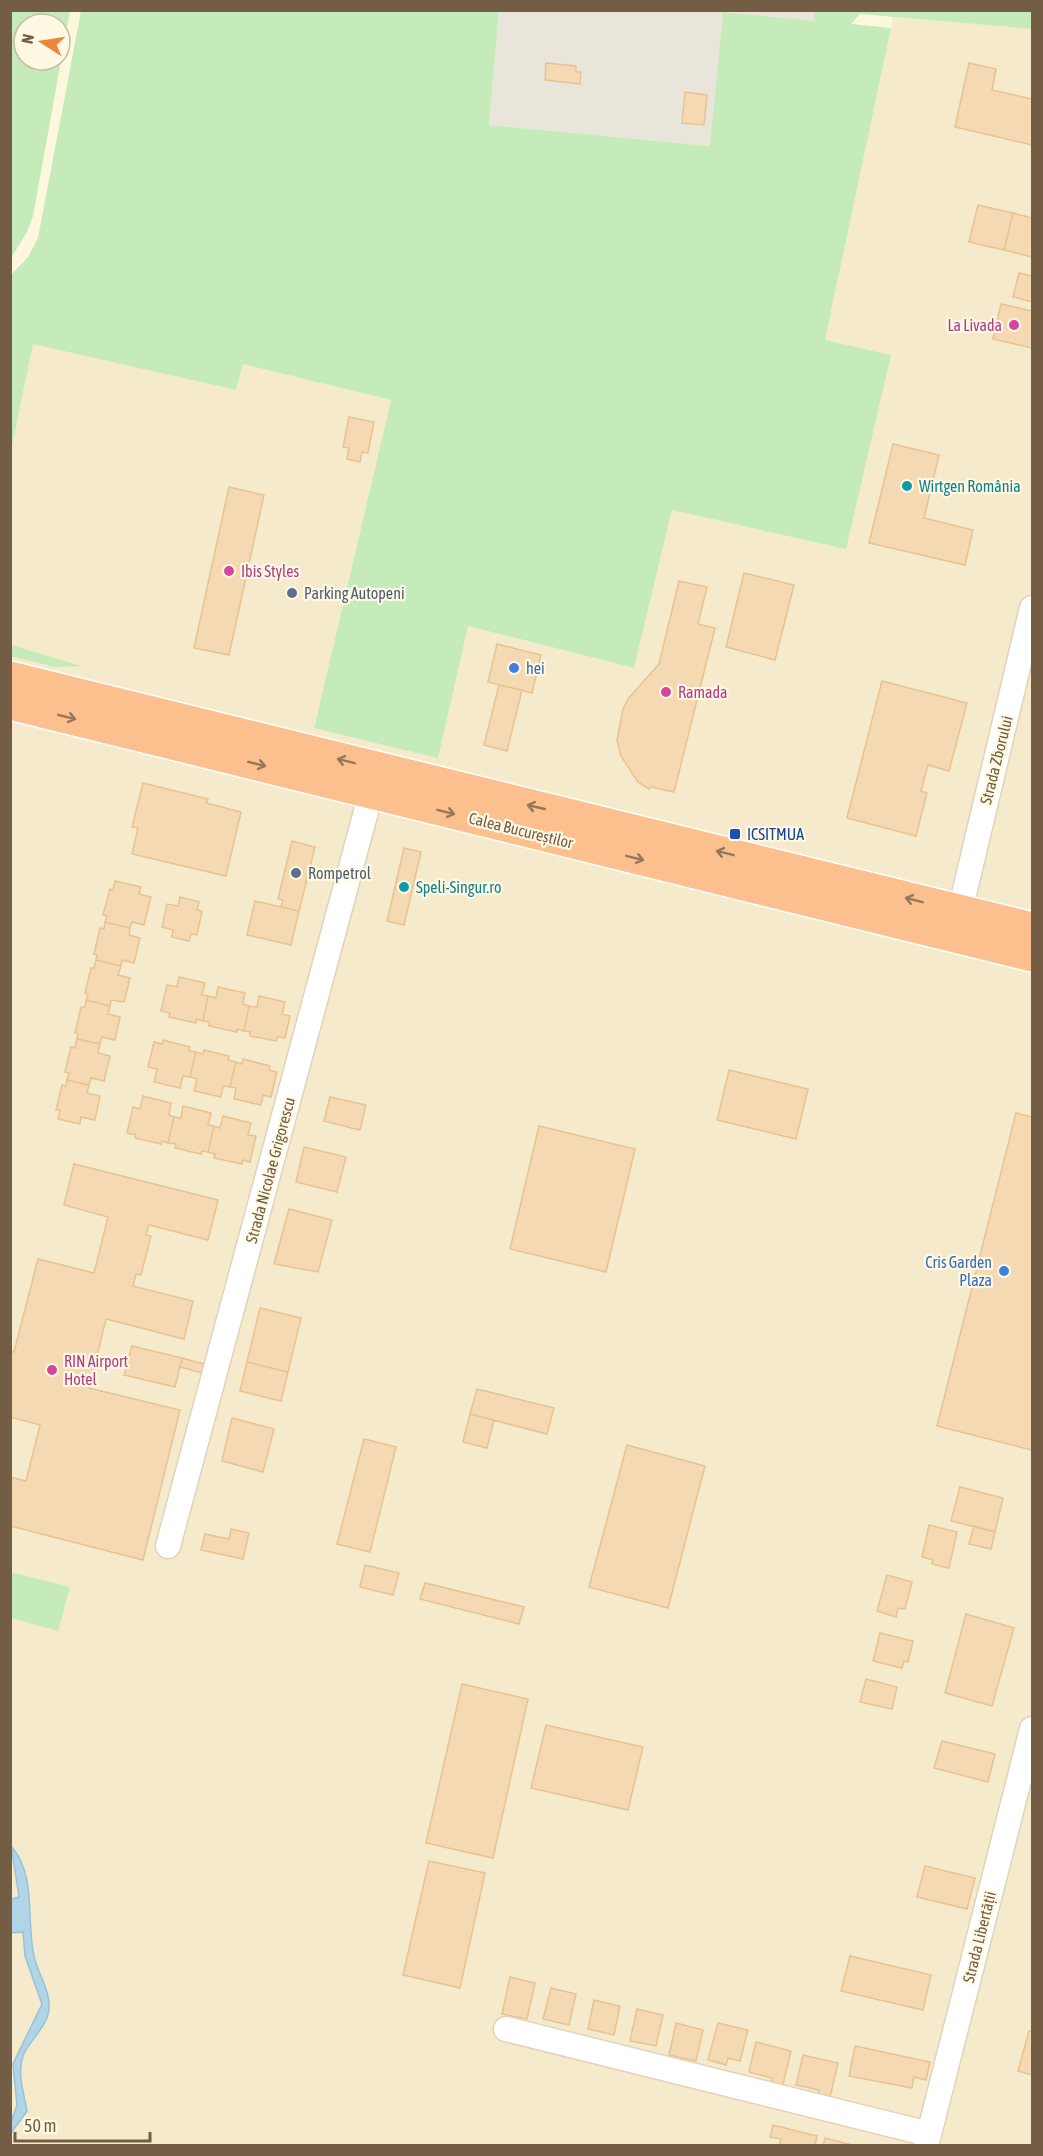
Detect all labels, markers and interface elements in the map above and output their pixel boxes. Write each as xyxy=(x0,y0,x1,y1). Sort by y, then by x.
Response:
north arrow xyxy=(12,12,72,72)
text: N xyxy=(18,32,37,45)
place label: La Livada xyxy=(947,316,1002,334)
marker: La Livada xyxy=(1007,318,1021,332)
place label: Wirtgen România xyxy=(919,477,1021,496)
marker: Wirtgen România xyxy=(900,479,914,493)
place label: Ibis Styles xyxy=(241,562,299,581)
marker: Ibis Styles xyxy=(222,564,236,578)
place label: Parking Autopeni xyxy=(304,584,405,603)
marker: Parking Autopeni xyxy=(285,586,299,600)
place label: hei xyxy=(526,659,545,677)
marker: hei xyxy=(507,661,521,675)
place label: Ramada xyxy=(678,683,727,701)
marker: Ramada xyxy=(659,685,673,699)
one-way arrow xyxy=(57,712,76,724)
street label: Strada Zborului xyxy=(976,714,1016,806)
one-way arrow xyxy=(337,755,356,767)
one-way arrow xyxy=(247,758,266,770)
one-way arrow xyxy=(527,801,546,812)
one-way arrow xyxy=(436,806,455,818)
street label: Calea Bucureștilor xyxy=(467,808,575,853)
place label: ICSITMUA xyxy=(747,825,804,843)
marker: ICSITMUA xyxy=(728,827,742,841)
one-way arrow xyxy=(716,847,735,858)
one-way arrow xyxy=(625,853,644,865)
place label: Rompetrol xyxy=(308,864,372,883)
marker: Rompetrol xyxy=(289,866,303,880)
place label: Speli-Singur.ro xyxy=(416,878,501,897)
marker: Speli-Singur.ro xyxy=(397,880,411,894)
one-way arrow xyxy=(905,893,924,905)
street label: Strada Nicolae Grigorescu xyxy=(242,1095,299,1245)
place label: Cris Garden Plaza xyxy=(925,1253,992,1289)
marker: Cris Garden Plaza xyxy=(997,1264,1011,1278)
place label: RIN Airport Hotel xyxy=(64,1352,129,1388)
marker: RIN Airport Hotel xyxy=(45,1363,59,1377)
street label: Strada Libertății xyxy=(959,1889,1000,1985)
scale bar xyxy=(15,2105,150,2143)
text: 50 m xyxy=(24,2115,56,2136)

